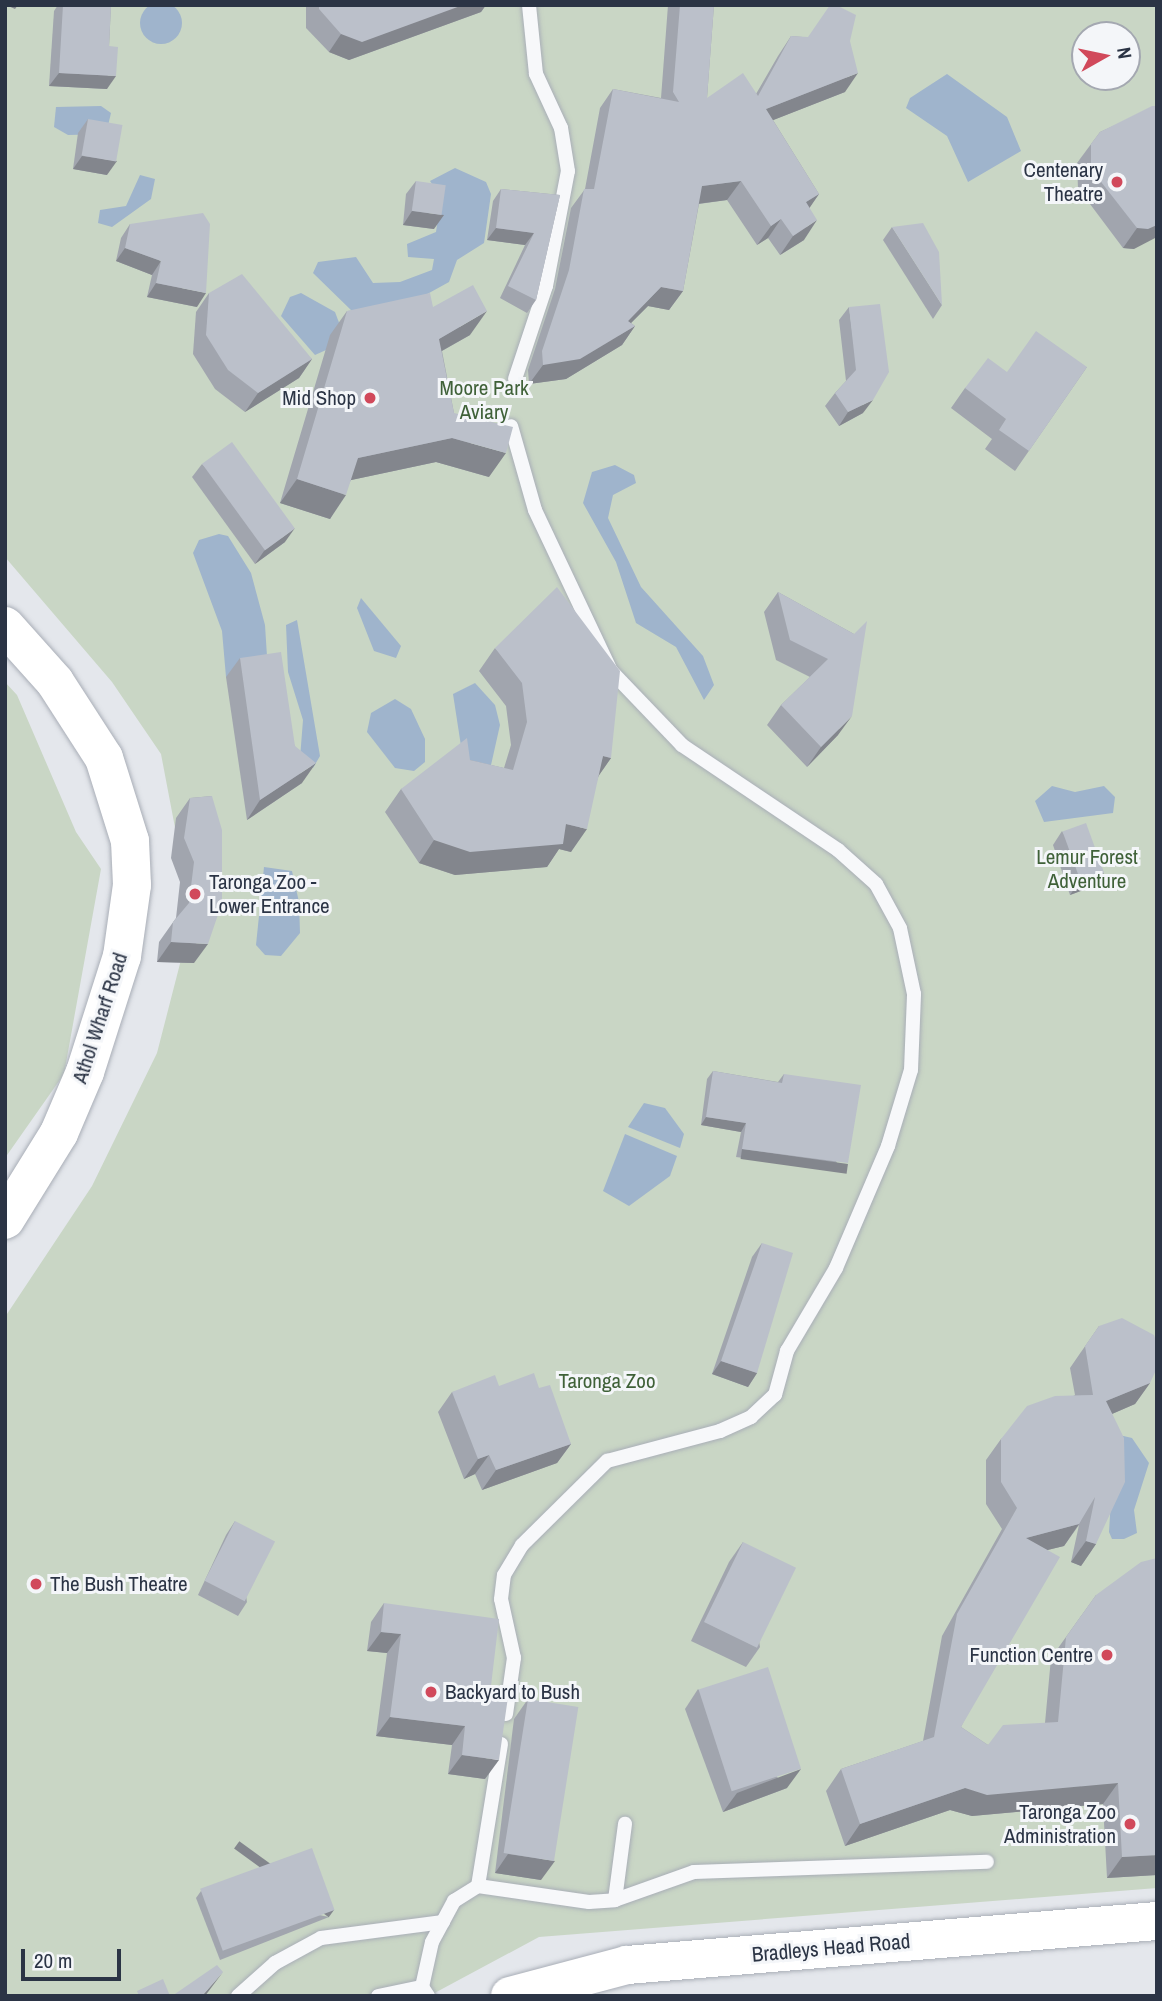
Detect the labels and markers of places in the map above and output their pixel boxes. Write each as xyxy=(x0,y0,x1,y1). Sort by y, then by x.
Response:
place label: Centenary Theatre xyxy=(1024,157,1103,207)
marker: Centenary Theatre xyxy=(1109,174,1125,190)
place label: Mid Shop xyxy=(282,385,356,411)
marker: Mid Shop xyxy=(362,390,378,406)
place label: Taronga Zoo - Lower Entrance xyxy=(209,869,330,919)
marker: Taronga Zoo - Lower Entrance xyxy=(187,886,203,902)
place label: The Bush Theatre xyxy=(50,1571,188,1597)
marker: The Bush Theatre xyxy=(28,1576,44,1592)
place label: Function Centre xyxy=(970,1642,1093,1668)
marker: Function Centre xyxy=(1099,1647,1115,1663)
place label: Backyard to Bush xyxy=(445,1679,580,1705)
marker: Backyard to Bush xyxy=(423,1684,439,1700)
place label: Taronga Zoo Administration xyxy=(1004,1799,1116,1849)
marker: Taronga Zoo Administration xyxy=(1122,1816,1138,1832)

